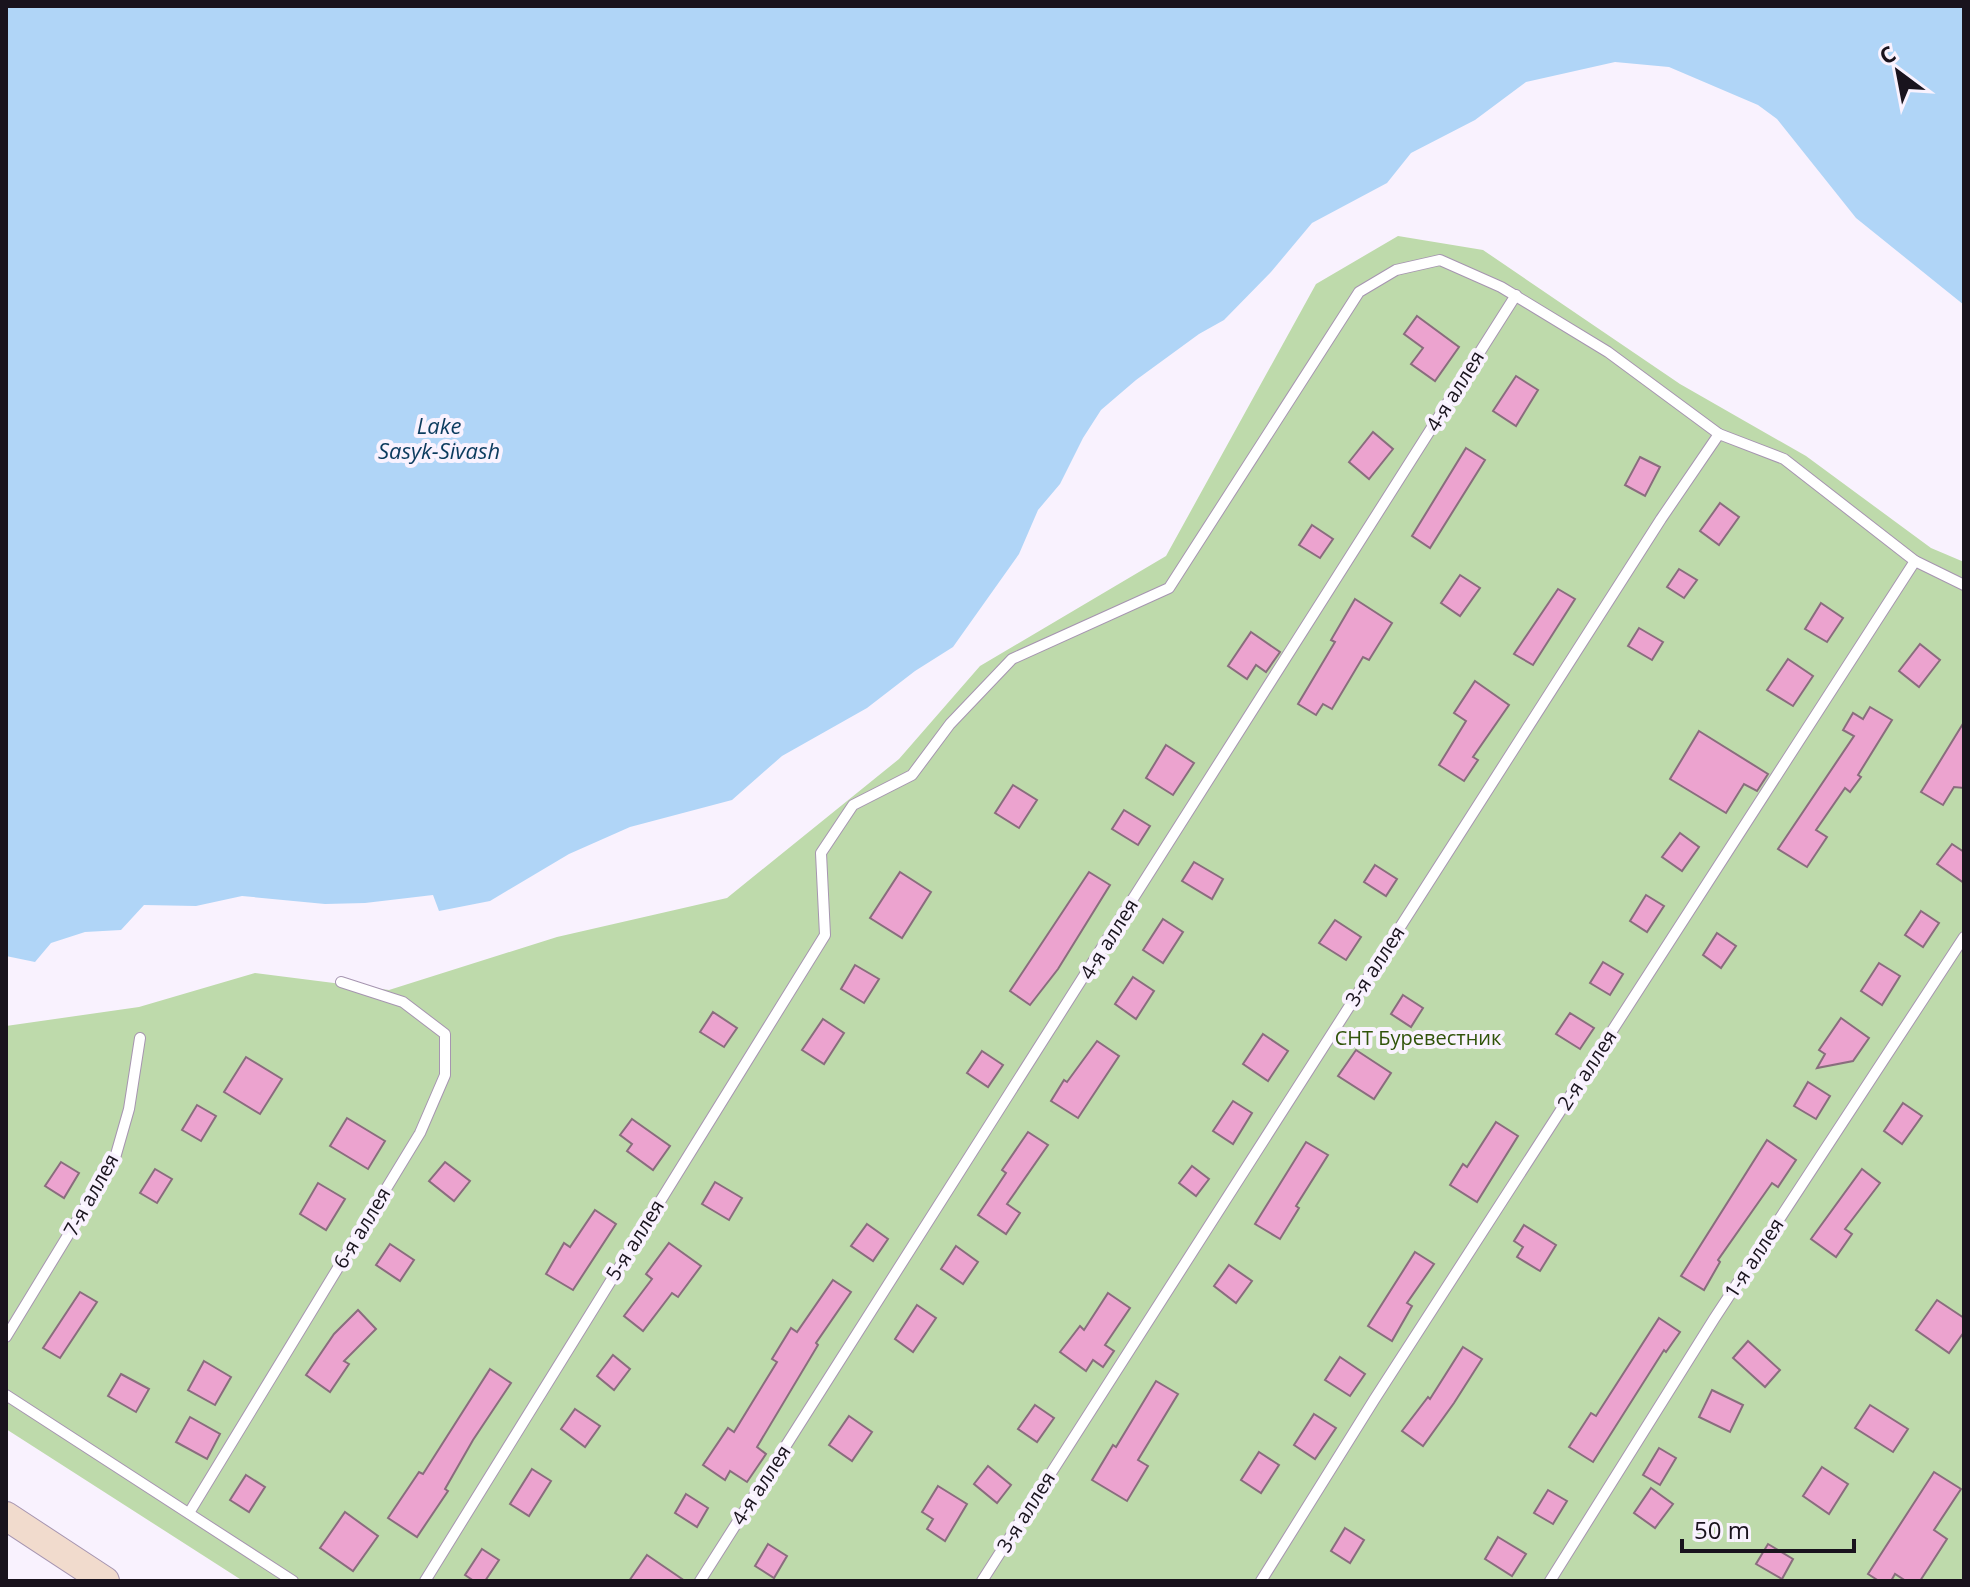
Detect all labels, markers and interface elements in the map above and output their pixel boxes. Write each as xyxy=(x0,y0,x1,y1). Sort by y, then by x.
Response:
north arrow xyxy=(1858,32,1938,112)
text: С xyxy=(1873,38,1901,71)
street label: 4-я аллея xyxy=(1419,345,1490,436)
water label: Lake Sasyk-Sivash xyxy=(378,410,500,465)
street label: 4-я аллея xyxy=(1073,893,1144,984)
street label: 3-я аллея xyxy=(1339,920,1411,1011)
park label: СНТ Буревестник xyxy=(1335,1024,1502,1051)
street label: 2-я аллея xyxy=(1551,1024,1623,1115)
street label: 7-я аллея xyxy=(57,1149,124,1241)
street label: 6-я аллея xyxy=(327,1182,396,1273)
street label: 5-я аллея xyxy=(599,1194,670,1285)
street label: 1-я аллея xyxy=(1718,1212,1790,1303)
street label: 4-я аллея xyxy=(725,1439,797,1530)
street label: 3-я аллея xyxy=(990,1466,1061,1557)
scale bar xyxy=(1682,1503,1854,1553)
text: 50 m xyxy=(1694,1513,1750,1546)

